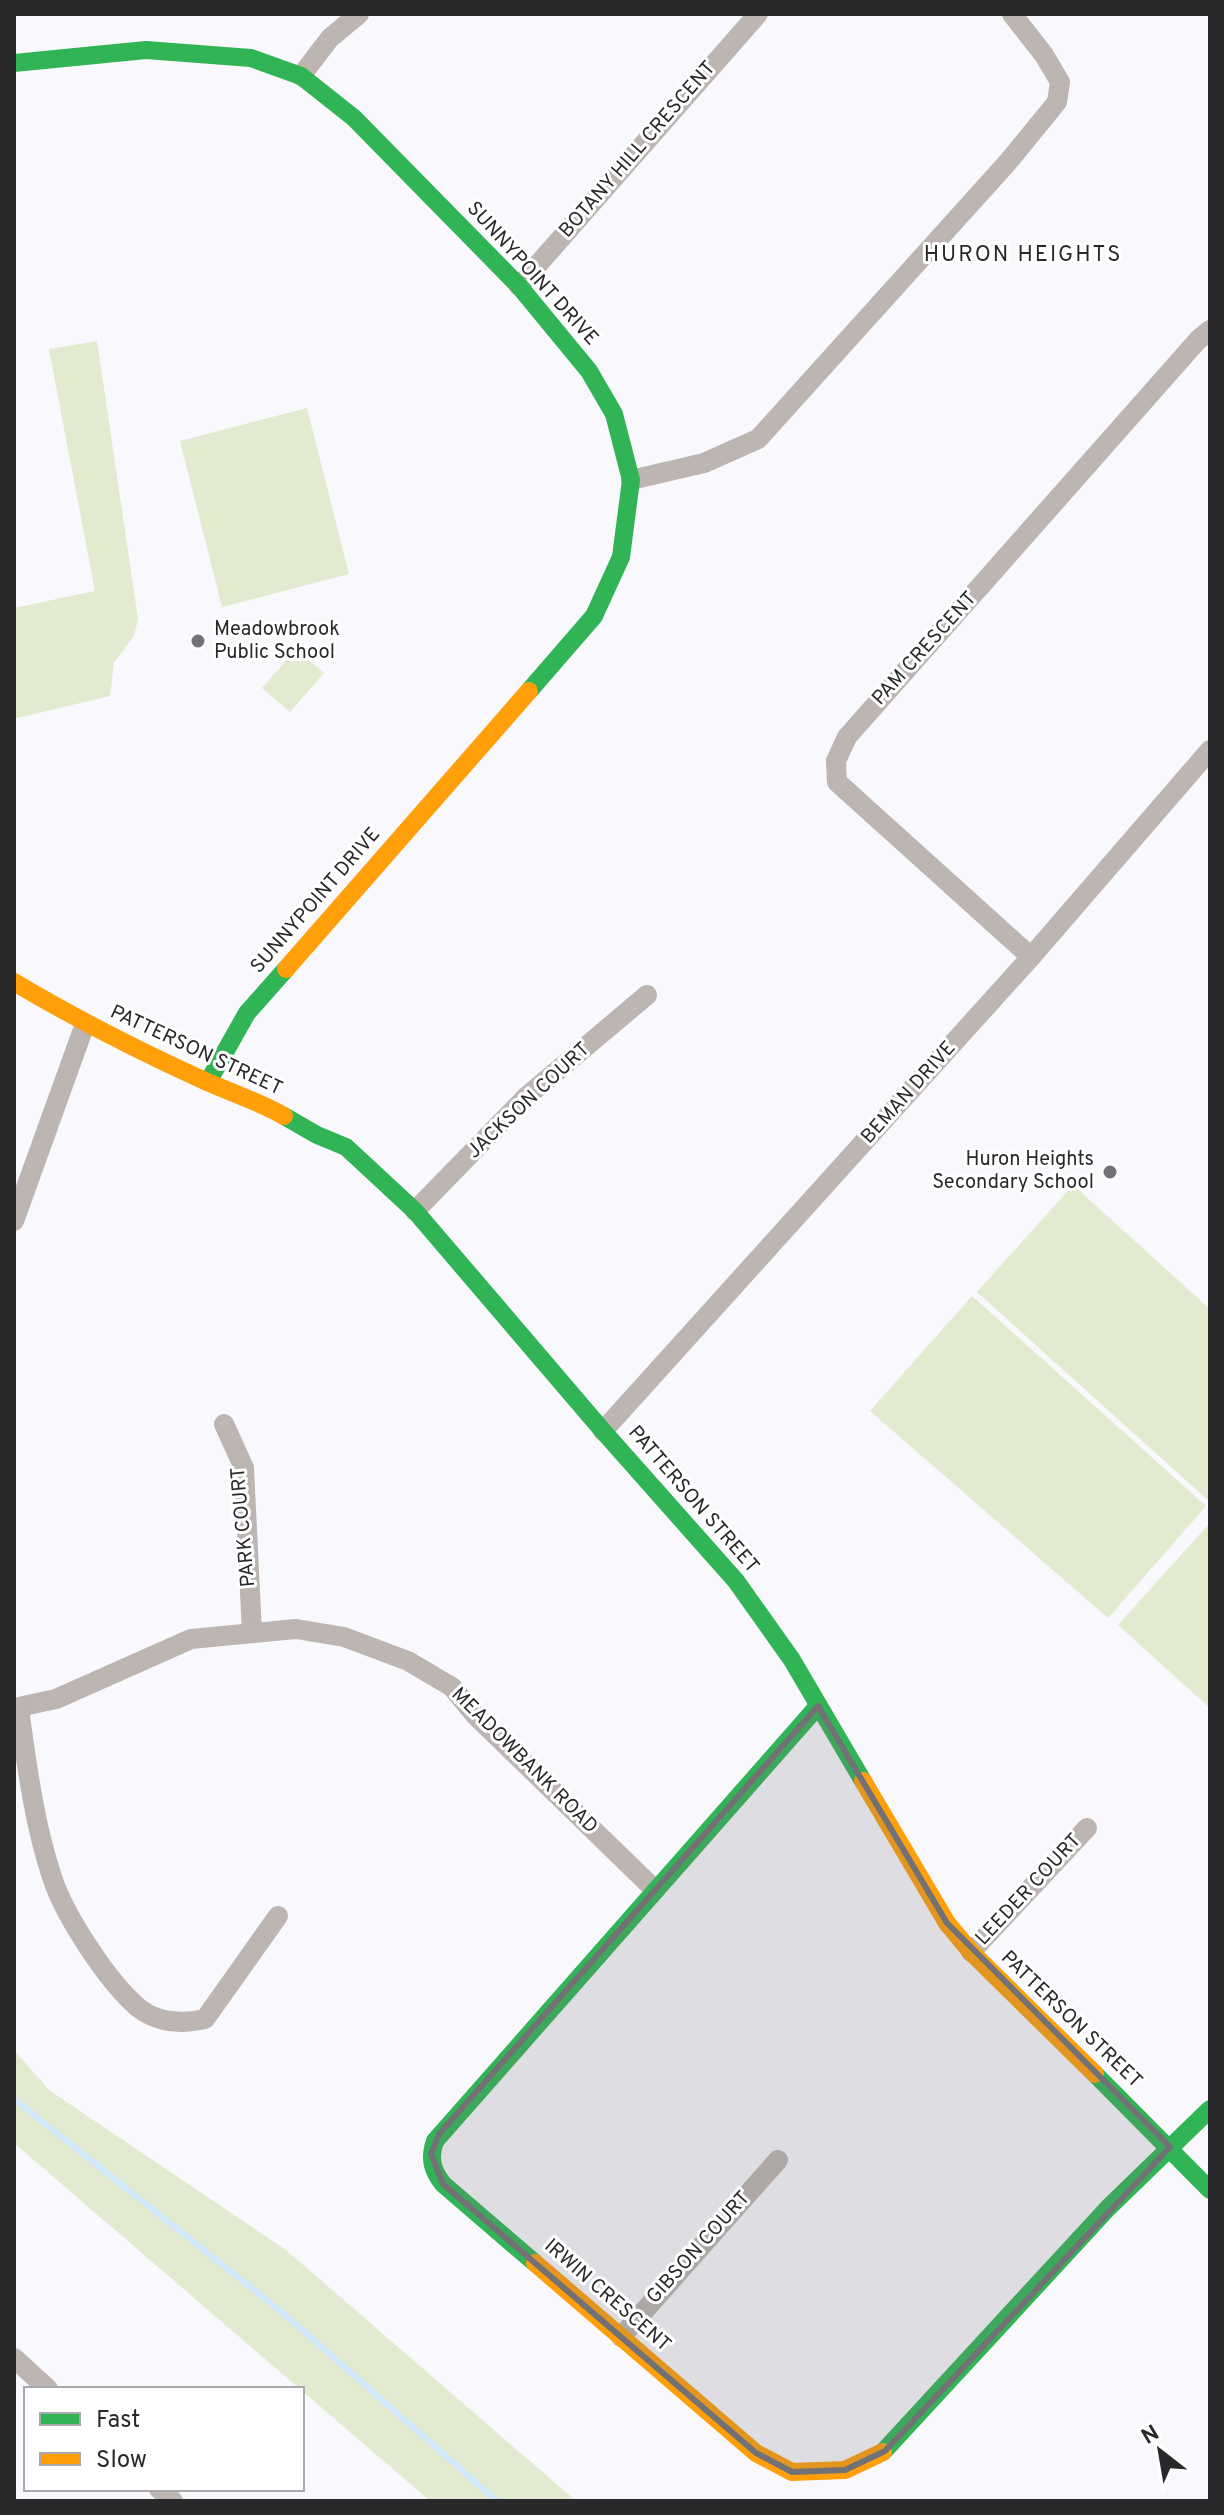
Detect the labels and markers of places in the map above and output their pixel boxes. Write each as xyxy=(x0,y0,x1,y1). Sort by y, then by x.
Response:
place label: Meadowbrook Public School xyxy=(214,617,340,666)
marker: Meadowbrook Public School xyxy=(189,632,207,650)
place label: Huron Heights Secondary School xyxy=(932,1147,1094,1196)
marker: Huron Heights Secondary School xyxy=(1101,1163,1119,1181)

